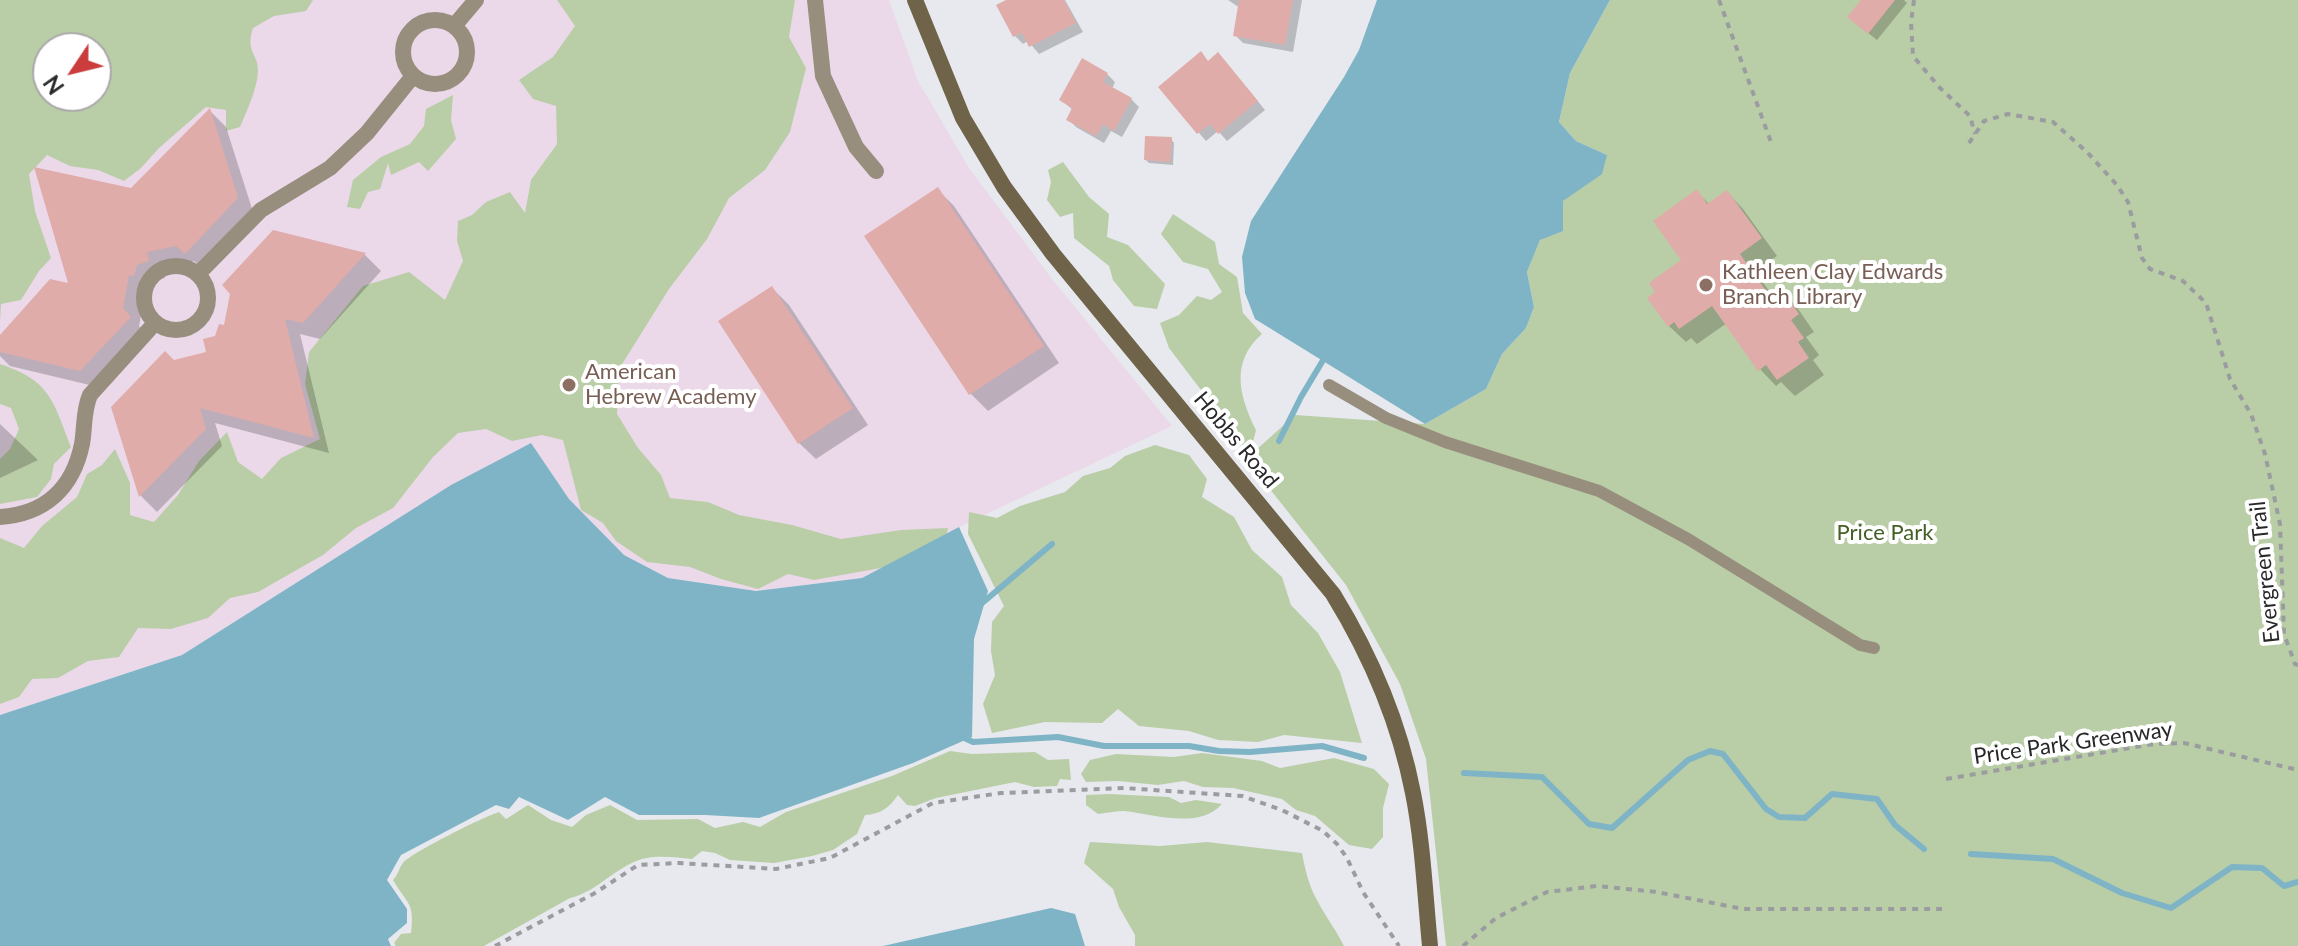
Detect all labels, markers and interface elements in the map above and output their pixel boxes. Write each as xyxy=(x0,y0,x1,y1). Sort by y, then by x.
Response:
north arrow xyxy=(32,32,112,112)
text: N xyxy=(38,70,69,100)
place label: Kathleen Clay Edwards Branch Library xyxy=(1722,259,1943,310)
marker: Kathleen Clay Edwards Branch Library xyxy=(1697,276,1715,294)
place label: American Hebrew Academy xyxy=(585,359,757,410)
marker: American Hebrew Academy xyxy=(560,376,578,394)
street label: Hobbs Road xyxy=(1188,387,1284,493)
street label: Evergreen Trail xyxy=(2244,500,2286,644)
park label: Price Park xyxy=(1837,520,1933,546)
street label: Price Park Greenway xyxy=(1972,716,2174,770)

